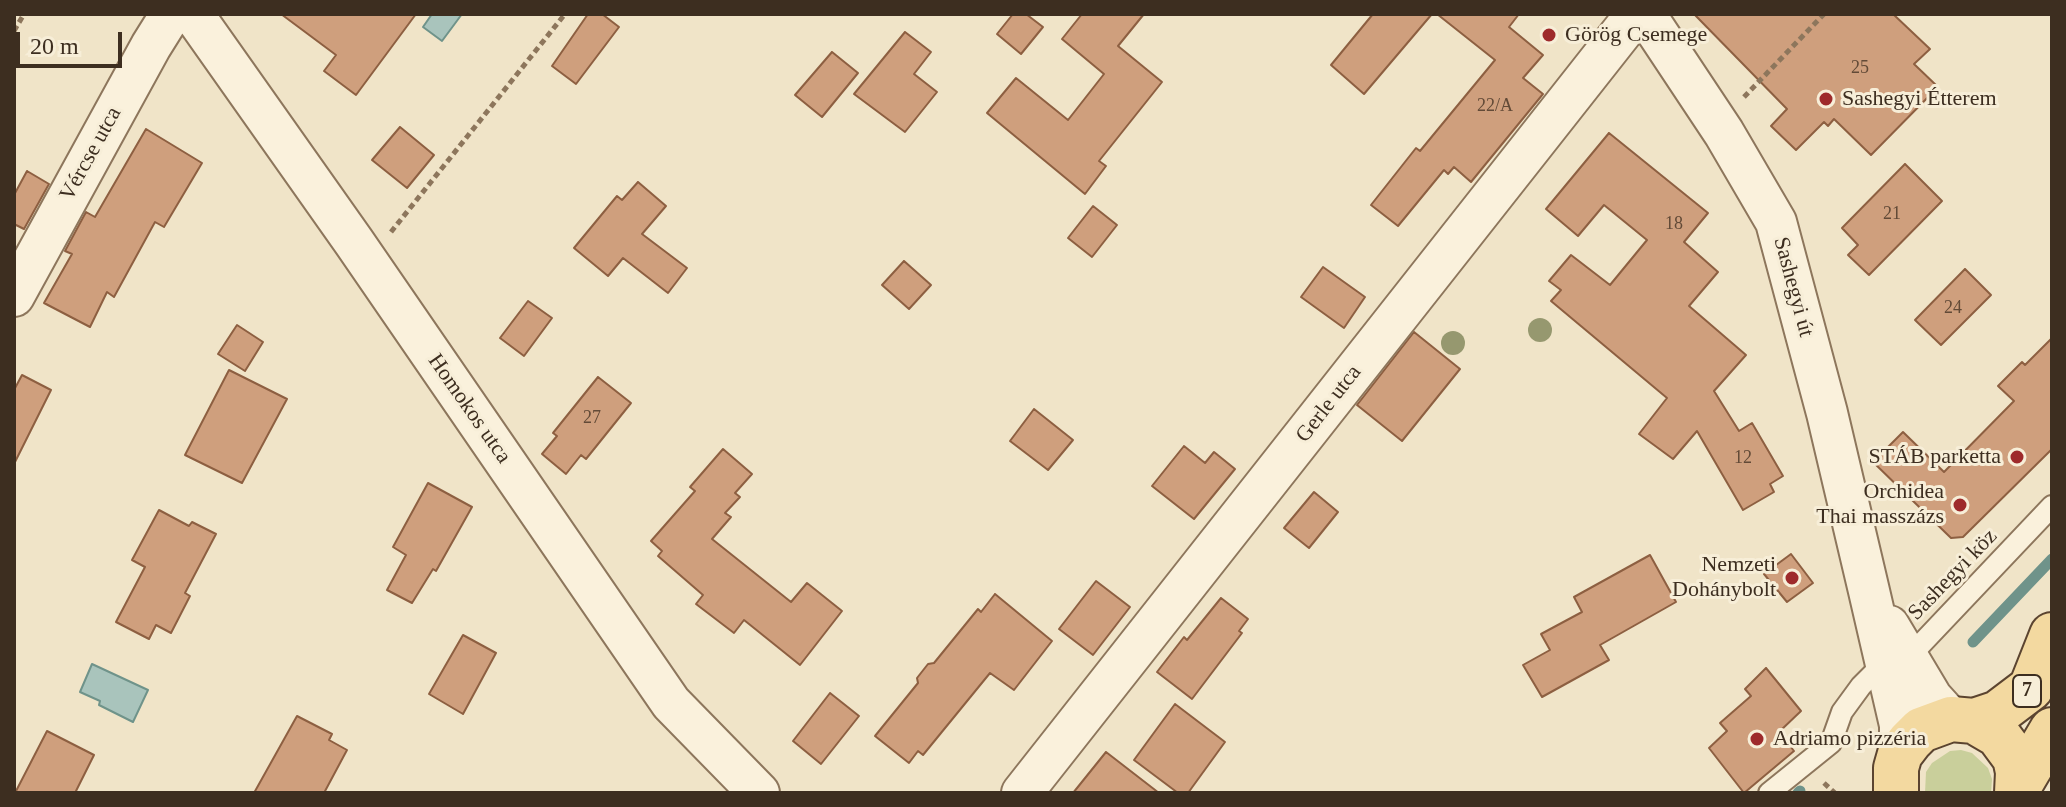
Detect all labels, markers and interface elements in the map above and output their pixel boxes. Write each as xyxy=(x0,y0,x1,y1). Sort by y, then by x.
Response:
scale bar xyxy=(20,16,126,66)
place label: Görög Csemege xyxy=(1565,22,1707,48)
marker: Görög Csemege xyxy=(1540,26,1558,44)
text: 20 m xyxy=(30,33,79,59)
house number: 25 xyxy=(1851,57,1869,79)
place label: Sashegyi Étterem xyxy=(1842,86,1997,112)
marker: Sashegyi Étterem xyxy=(1817,90,1835,108)
house number: 22/A xyxy=(1477,95,1513,117)
street label: Vércse utca xyxy=(54,102,128,206)
house number: 21 xyxy=(1883,203,1901,225)
house number: 18 xyxy=(1665,213,1683,235)
street label: Sashegyi út xyxy=(1767,234,1819,340)
house number: 24 xyxy=(1944,297,1962,319)
street label: Homokos utca xyxy=(422,349,516,469)
street label: Gerle utca xyxy=(1291,360,1367,448)
house number: 27 xyxy=(583,407,601,429)
place label: STÁB parketta xyxy=(1868,444,2001,470)
house number: 12 xyxy=(1734,447,1752,469)
marker: STÁB parketta xyxy=(2008,448,2026,466)
place label: Orchidea Thai masszázs xyxy=(1816,479,1944,530)
marker: Orchidea Thai masszázs xyxy=(1951,496,1969,514)
street label: Sashegyi köz xyxy=(1903,524,2003,626)
place label: Nemzeti Dohánybolt xyxy=(1672,552,1776,604)
marker: Nemzeti Dohánybolt xyxy=(1783,569,1801,587)
road number: 7 xyxy=(2013,675,2041,707)
place label: Adriamo pizzéria xyxy=(1773,726,1926,752)
marker: Adriamo pizzéria xyxy=(1748,730,1766,748)

